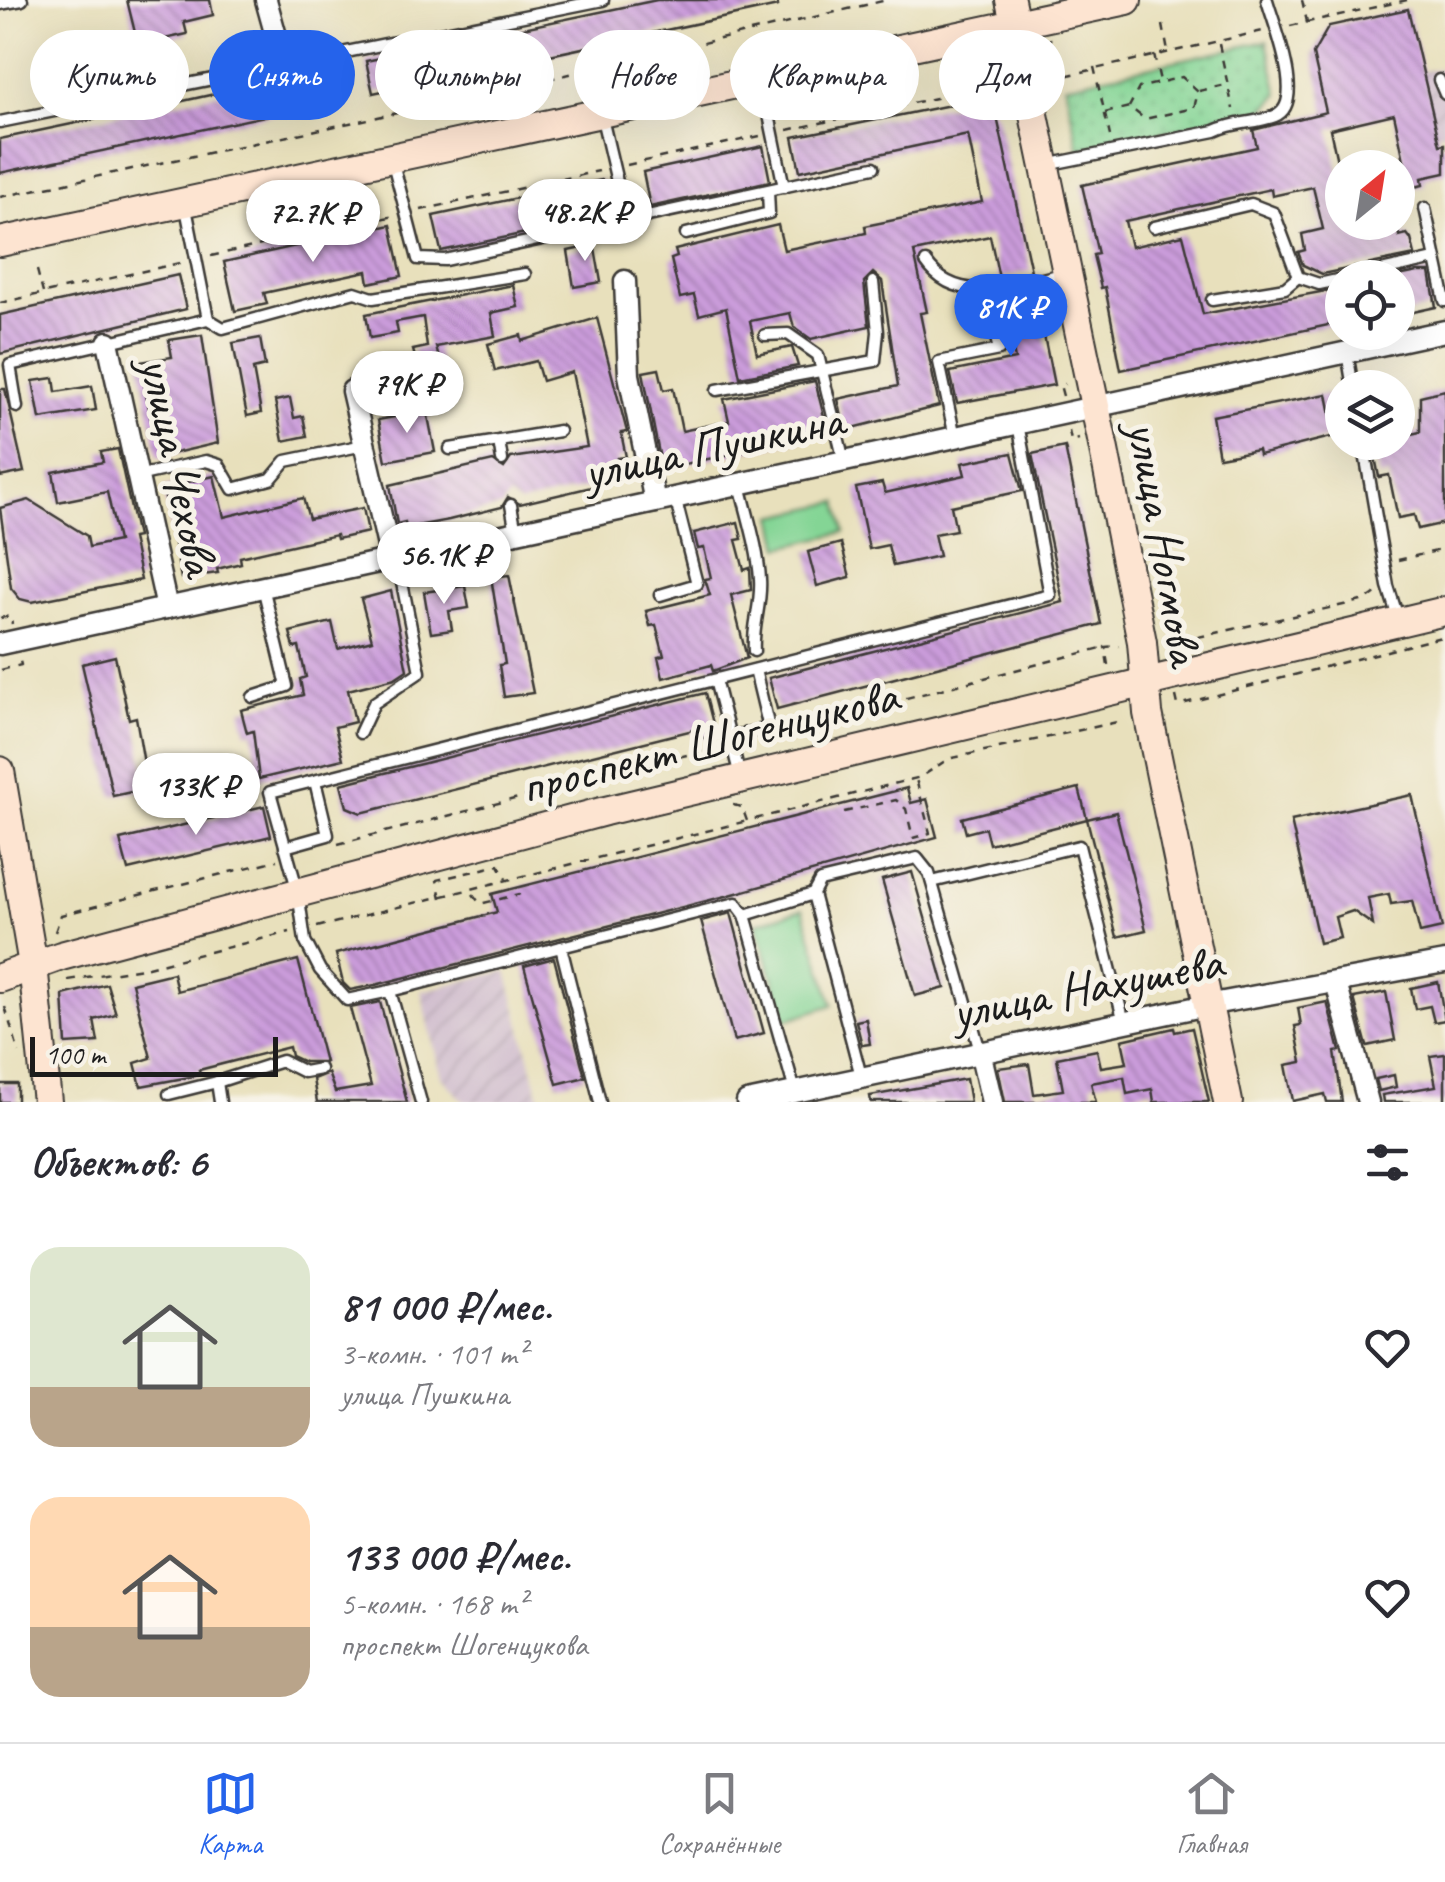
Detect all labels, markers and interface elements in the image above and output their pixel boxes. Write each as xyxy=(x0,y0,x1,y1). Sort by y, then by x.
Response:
chip: Купить xyxy=(30,30,189,120)
chip: Снять xyxy=(209,30,355,120)
chip: Фильтры xyxy=(375,30,554,120)
chip: Новое xyxy=(574,30,710,120)
chip: Квартира xyxy=(730,30,919,120)
chip: Дом xyxy=(939,30,1065,120)
north arrow xyxy=(1325,150,1415,240)
map controls xyxy=(1325,150,1415,460)
pin: 48.2K ₽ xyxy=(493,179,677,264)
pin: 72.7K ₽ xyxy=(221,180,405,265)
text: 48.2K ₽ xyxy=(540,191,630,232)
text: 72.7K ₽ xyxy=(268,192,358,233)
button: locate xyxy=(1325,260,1415,350)
pin: 81K ₽ xyxy=(941,274,1081,359)
text: 81K ₽ xyxy=(976,286,1046,327)
street label: улица Чехова xyxy=(125,348,234,585)
pin: 79K ₽ xyxy=(337,351,477,436)
text: 79K ₽ xyxy=(373,363,441,404)
button: layers xyxy=(1325,370,1415,460)
street label: улица Пушкина xyxy=(574,387,853,505)
street label: улица Ногмова xyxy=(1112,414,1218,674)
pin: 56.1K ₽ xyxy=(352,522,536,607)
text: 56.1K ₽ xyxy=(399,534,489,575)
street label: проспект Шогенцукова xyxy=(514,663,907,818)
pin: 133K ₽ xyxy=(115,753,277,838)
text: 133K ₽ xyxy=(154,765,238,806)
street label: улица Нахушева xyxy=(943,929,1231,1045)
scale bar xyxy=(30,1032,278,1076)
text: 100 m xyxy=(45,1037,105,1072)
icon: filters xyxy=(1360,1135,1415,1190)
text: Объектов: 6 xyxy=(30,1136,207,1189)
text: 81 000 ₽/мес. xyxy=(340,1280,551,1333)
icon: home xyxy=(110,1287,230,1407)
icon: heart xyxy=(1360,1320,1415,1375)
text: 3-комн. · 101 m² xyxy=(340,1333,527,1374)
text: улица Пушкина xyxy=(340,1374,509,1415)
text: 133 000 ₽/мес. xyxy=(340,1530,570,1583)
icon: home xyxy=(110,1537,230,1657)
icon: heart xyxy=(1360,1570,1415,1625)
text: 5-комн. · 168 m² xyxy=(340,1583,527,1624)
text: проспект Шогенцукова xyxy=(340,1624,587,1665)
tab: Карта xyxy=(198,1766,262,1861)
tab: Сохранённые xyxy=(659,1766,780,1861)
tab: Главная xyxy=(1177,1766,1247,1861)

